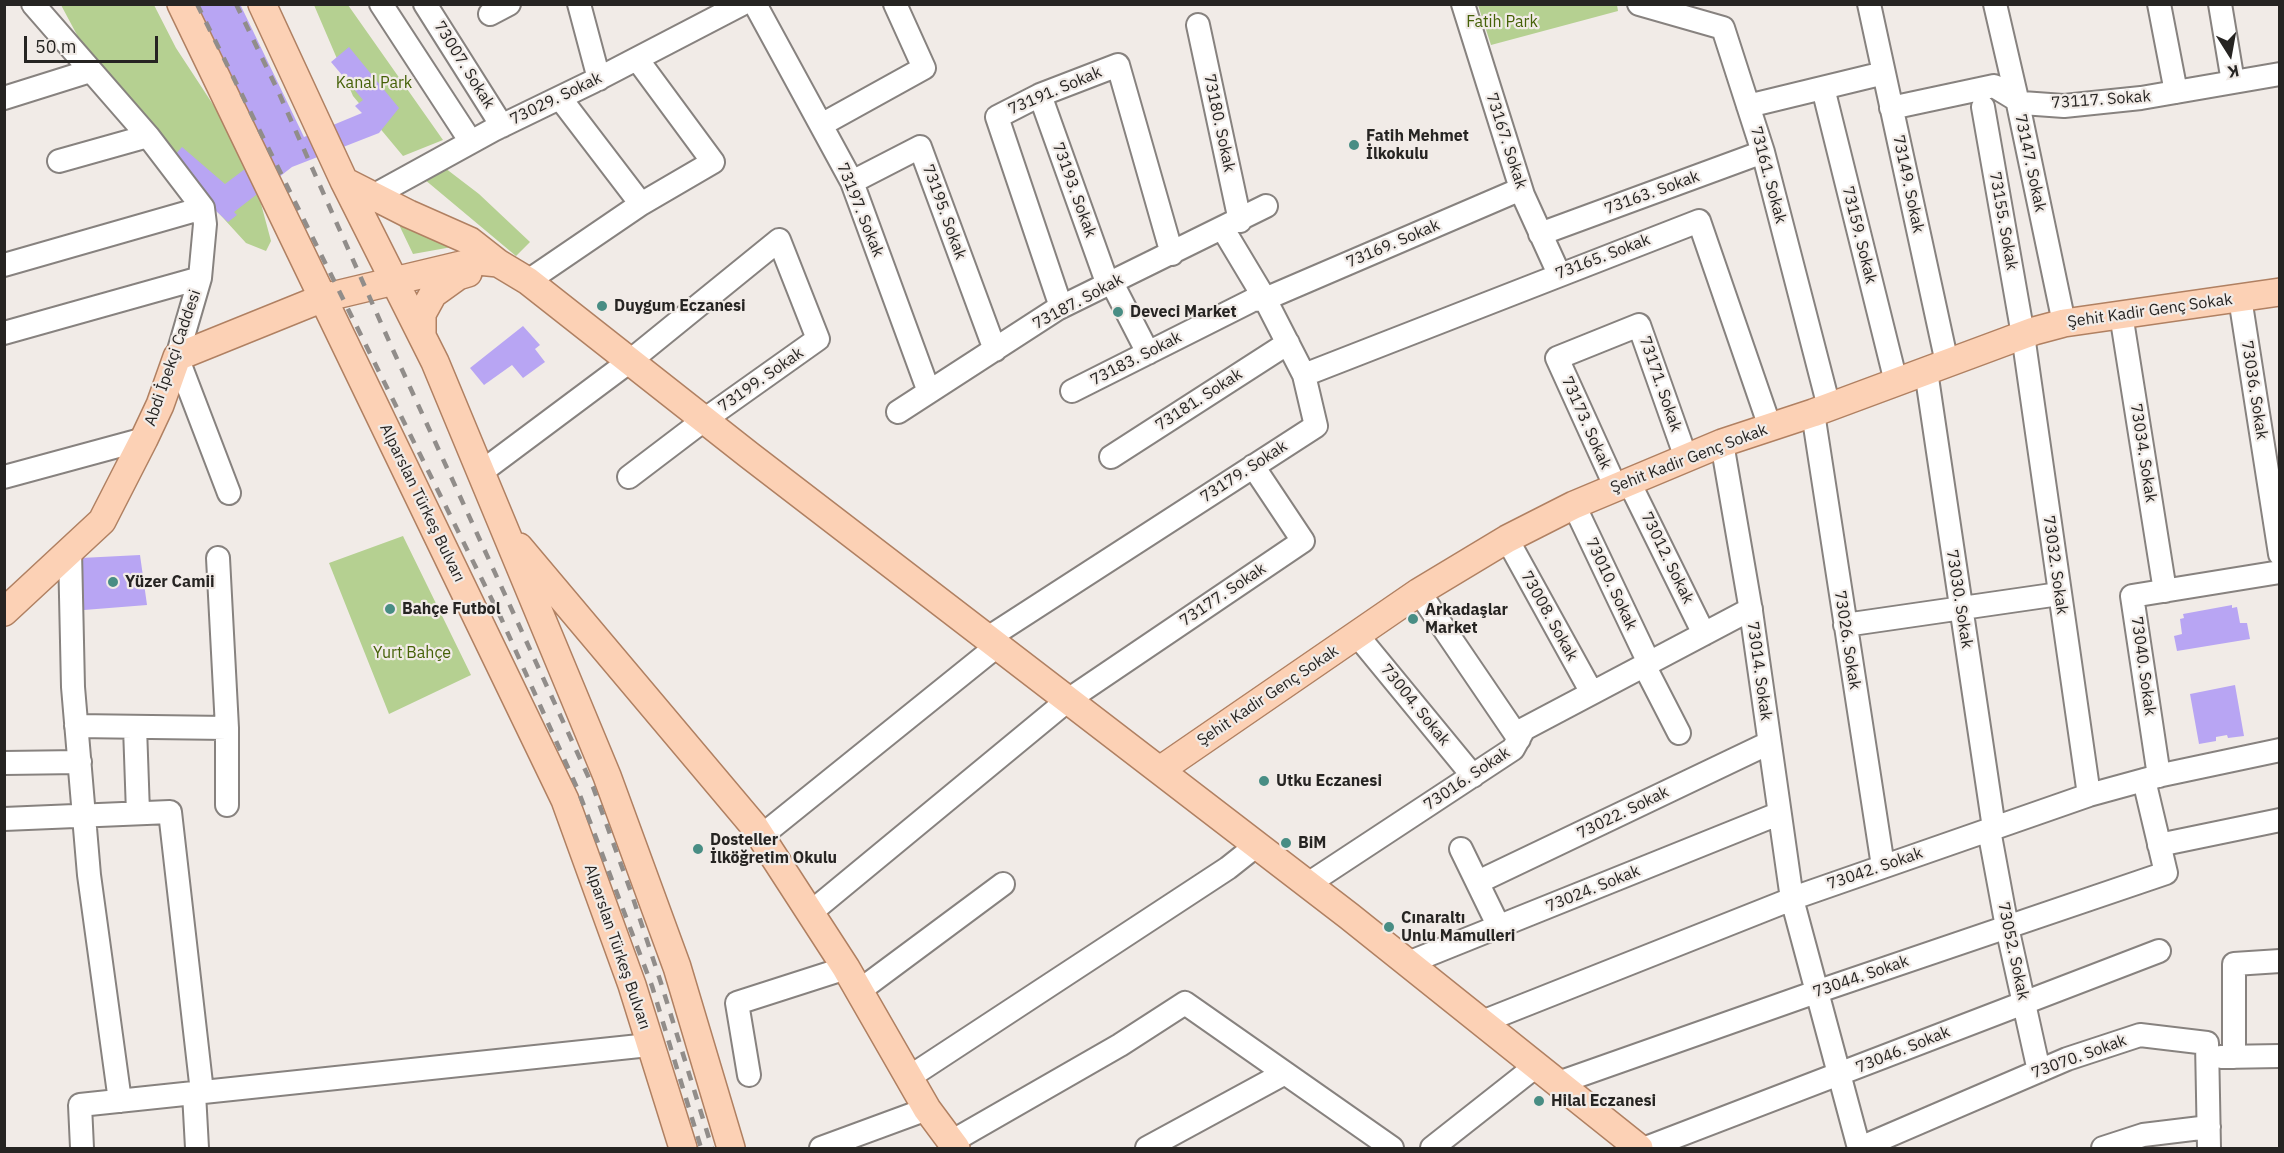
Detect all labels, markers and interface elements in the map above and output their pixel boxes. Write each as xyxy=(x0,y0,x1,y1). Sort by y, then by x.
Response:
park label: Fatih Park xyxy=(1466,12,1538,32)
street label: 73007. Sokak xyxy=(429,18,499,112)
scale bar xyxy=(27,24,160,62)
north arrow xyxy=(2200,24,2260,84)
text: 50 m xyxy=(35,35,77,58)
text: K xyxy=(2226,61,2241,83)
street label: 73191. Sokak xyxy=(1005,63,1105,119)
street label: 73029. Sokak xyxy=(507,69,605,129)
street label: 73180. Sokak xyxy=(1199,72,1239,174)
park label: Kanal Park xyxy=(336,73,412,93)
street label: 73117. Sokak xyxy=(2051,87,2151,113)
street label: 73167. Sokak xyxy=(1481,91,1531,191)
street label: 73147. Sokak xyxy=(2010,112,2050,214)
street label: 73161. Sokak xyxy=(1746,124,1790,226)
place label: Fatih Mehmet İlkokulu xyxy=(1366,126,1469,164)
street label: 73149. Sokak xyxy=(1888,133,1928,235)
marker: Fatih Mehmet İlkokulu xyxy=(1347,138,1361,152)
street label: 73193. Sokak xyxy=(1048,140,1100,240)
street label: 73197. Sokak xyxy=(832,160,888,260)
street label: 73195. Sokak xyxy=(918,162,970,262)
street label: 73163. Sokak xyxy=(1602,167,1702,219)
street label: 73155. Sokak xyxy=(1985,170,2021,272)
street label: 73159. Sokak xyxy=(1838,184,1880,286)
street label: 73169. Sokak xyxy=(1343,216,1443,272)
street label: 73165. Sokak xyxy=(1553,230,1653,284)
street label: 73187. Sokak xyxy=(1029,270,1127,334)
street label: Abdi İpekçi Caddesi xyxy=(141,287,205,429)
street label: Şehit Kadir Genç Sokak xyxy=(2066,290,2234,332)
place label: Duygum Eczanesi xyxy=(614,296,746,316)
marker: Duygum Eczanesi xyxy=(595,299,609,313)
place label: Deveci Market xyxy=(1130,302,1237,322)
marker: Deveci Market xyxy=(1111,305,1125,319)
street label: 73183. Sokak xyxy=(1087,328,1185,390)
street label: 73171. Sokak xyxy=(1635,334,1685,434)
street label: 73036. Sokak xyxy=(2237,339,2271,441)
street label: 73199. Sokak xyxy=(715,344,807,416)
street label: 73181. Sokak xyxy=(1152,365,1246,435)
street label: 73173. Sokak xyxy=(1557,374,1615,472)
street label: 73034. Sokak xyxy=(2126,402,2160,504)
street label: Şehit Kadir Genç Sokak xyxy=(1608,420,1770,498)
street label: Alparslan Türkeş Bulvarı xyxy=(375,421,469,585)
street label: 73179. Sokak xyxy=(1197,437,1291,507)
street label: 73012. Sokak xyxy=(1637,509,1697,607)
street label: 73032. Sokak xyxy=(2039,514,2071,616)
street label: 73010. Sokak xyxy=(1581,535,1641,633)
street label: 73030. Sokak xyxy=(1942,548,1976,650)
street label: 73177. Sokak xyxy=(1176,559,1270,631)
street label: 73008. Sokak xyxy=(1516,568,1582,664)
place label: Yüzer Camii xyxy=(125,572,215,592)
marker: Yüzer Camii xyxy=(106,575,120,589)
street label: 73026. Sokak xyxy=(1830,589,1864,691)
place label: Bahçe Futbol xyxy=(402,599,500,619)
place label: Arkadaşlar Market xyxy=(1425,600,1508,638)
marker: Bahçe Futbol xyxy=(383,602,397,616)
marker: Arkadaşlar Market xyxy=(1406,612,1420,626)
street label: 73040. Sokak xyxy=(2127,615,2159,717)
street label: 73014. Sokak xyxy=(1743,620,1775,722)
street label: Şehit Kadir Genç Sokak xyxy=(1194,642,1342,750)
park label: Yurt Bahçe xyxy=(373,643,451,663)
street label: 73004. Sokak xyxy=(1376,660,1454,750)
street label: 73016. Sokak xyxy=(1420,743,1514,815)
place label: Utku Eczanesi xyxy=(1276,771,1382,791)
marker: Utku Eczanesi xyxy=(1257,774,1271,788)
street label: 73022. Sokak xyxy=(1574,783,1672,843)
place label: Dosteller İlköğretim Okulu xyxy=(710,830,837,868)
place label: BiM xyxy=(1298,833,1326,853)
marker: BiM xyxy=(1279,836,1293,850)
marker: Dosteller İlköğretim Okulu xyxy=(691,842,705,856)
street label: 73042. Sokak xyxy=(1825,844,1925,894)
street label: 73024. Sokak xyxy=(1543,861,1643,917)
street label: Alparslan Türkeş Bulvarı xyxy=(580,862,654,1032)
street label: 73052. Sokak xyxy=(1993,900,2033,1002)
place label: Cınaraltı Unlu Mamulleri xyxy=(1401,908,1515,946)
marker: Cınaraltı Unlu Mamulleri xyxy=(1382,920,1396,934)
street label: 73044. Sokak xyxy=(1811,952,1911,1002)
street label: 73046. Sokak xyxy=(1853,1022,1953,1078)
street label: 73070. Sokak xyxy=(2029,1031,2129,1083)
place label: Hilal Eczanesi xyxy=(1551,1091,1656,1111)
marker: Hilal Eczanesi xyxy=(1532,1094,1546,1108)

